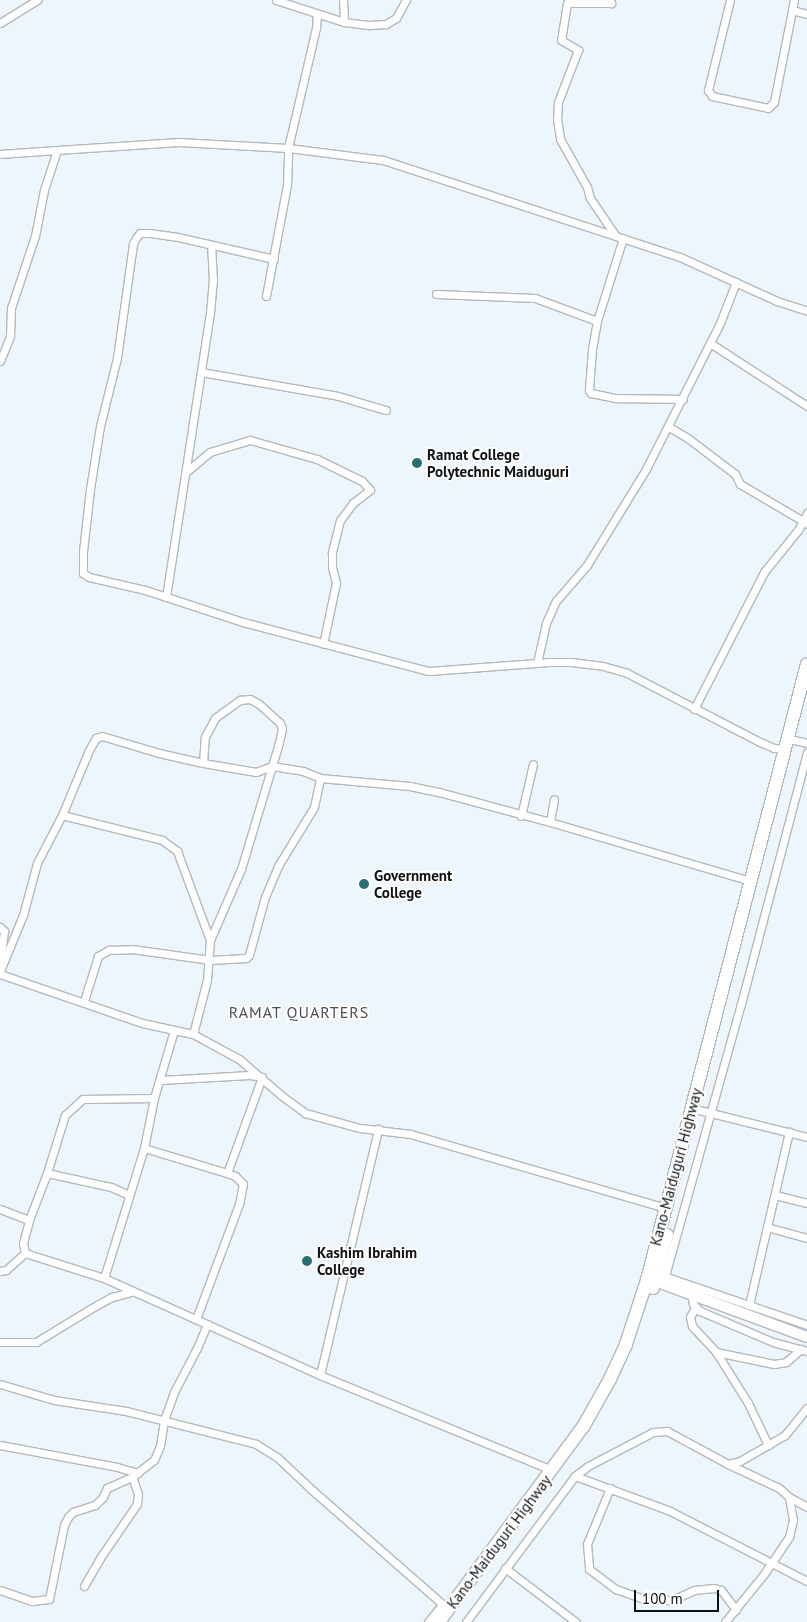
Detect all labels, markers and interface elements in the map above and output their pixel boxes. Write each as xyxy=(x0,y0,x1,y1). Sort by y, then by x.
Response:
place label: Ramat College Polytechnic Maiduguri xyxy=(427,445,569,480)
marker: Ramat College Polytechnic Maiduguri xyxy=(411,457,423,469)
place label: Government College xyxy=(374,866,452,901)
marker: Government College xyxy=(358,878,370,890)
district label: RAMAT QUARTERS xyxy=(227,1002,371,1022)
street label: Kano-Maiduguri Highway xyxy=(646,1086,706,1248)
place label: Kashim Ibrahim College xyxy=(317,1243,417,1278)
marker: Kashim Ibrahim College xyxy=(301,1255,313,1267)
street label: Kano-Maiduguri Highway xyxy=(443,1472,555,1612)
scale bar xyxy=(637,1580,722,1612)
text: 100 m xyxy=(642,1589,683,1608)

